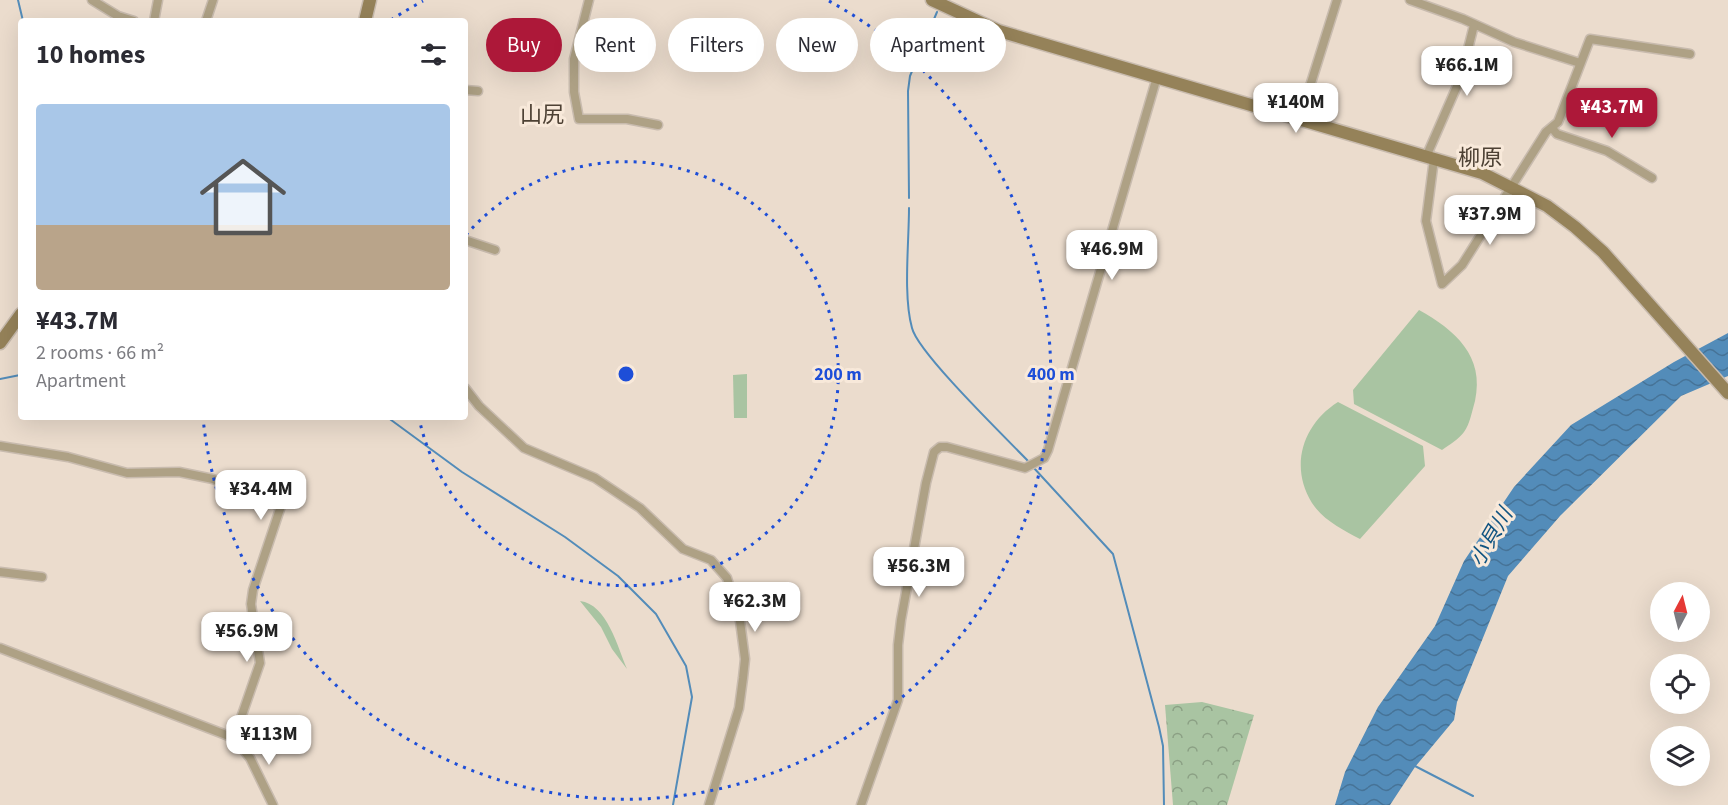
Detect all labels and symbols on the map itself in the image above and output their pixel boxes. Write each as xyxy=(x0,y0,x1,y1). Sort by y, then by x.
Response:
pin: ¥66.1M xyxy=(1418,46,1516,97)
pin: ¥140M xyxy=(1254,83,1338,134)
pin: ¥43.7M xyxy=(1563,88,1661,139)
district label: 山尻 xyxy=(520,99,564,131)
district label: 柳原 xyxy=(1458,142,1502,174)
pin: ¥37.9M xyxy=(1441,195,1539,246)
pin: ¥46.9M xyxy=(1063,230,1161,281)
text: 200 m xyxy=(814,362,862,387)
text: 400 m xyxy=(1027,362,1075,387)
centre of rings xyxy=(616,364,636,384)
pin: ¥34.4M xyxy=(212,470,310,521)
water label: 小貝川 xyxy=(1462,500,1521,572)
pin: ¥56.3M xyxy=(870,547,968,598)
pin: ¥62.3M xyxy=(706,582,804,633)
north arrow xyxy=(1650,582,1710,642)
pin: ¥56.9M xyxy=(198,612,296,663)
pin: ¥113M xyxy=(227,715,311,766)

